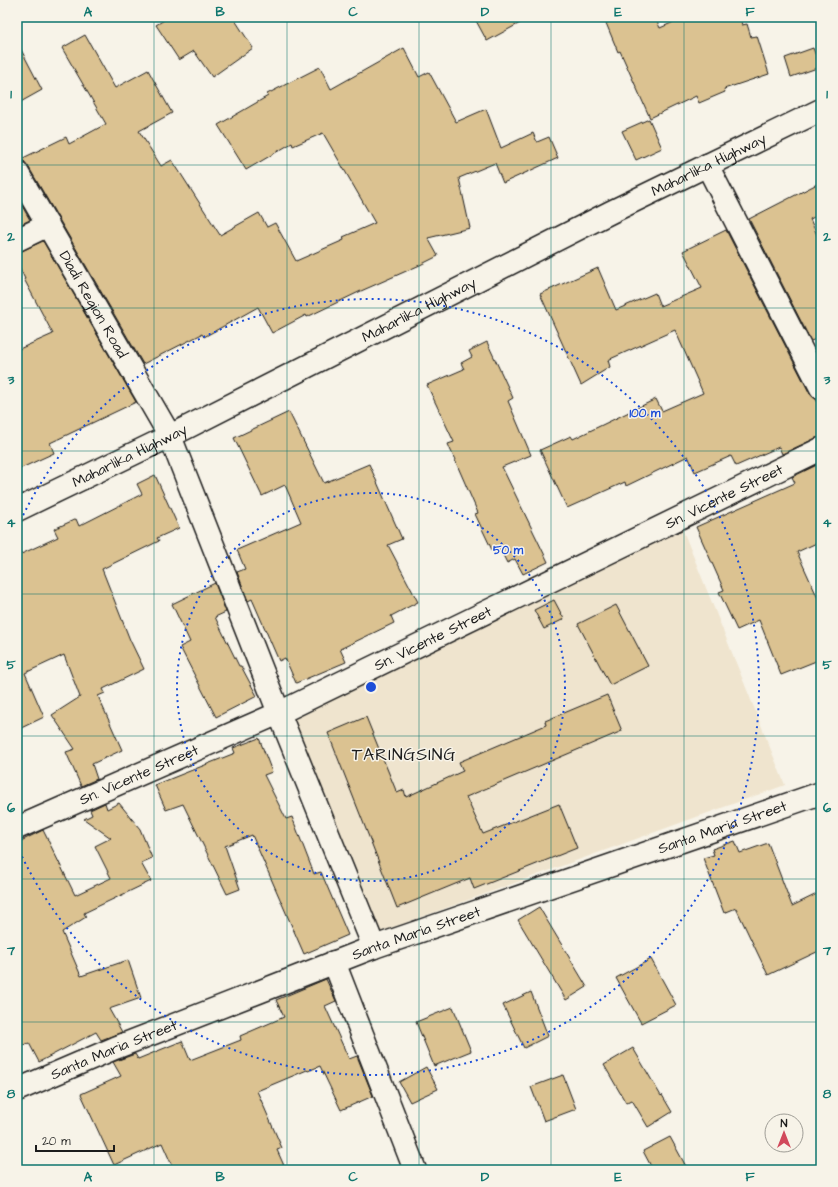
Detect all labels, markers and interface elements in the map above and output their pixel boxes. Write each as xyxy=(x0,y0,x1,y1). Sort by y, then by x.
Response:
text: A xyxy=(84,3,93,21)
text: B xyxy=(215,3,225,21)
text: C xyxy=(348,3,358,21)
text: D xyxy=(481,3,490,21)
text: E xyxy=(614,3,622,21)
text: F xyxy=(745,3,755,21)
text: 1 xyxy=(10,85,12,103)
text: 1 xyxy=(826,85,828,103)
street label: Maharlika Highway xyxy=(648,128,770,202)
text: 2 xyxy=(6,228,15,246)
text: 2 xyxy=(822,228,831,246)
street label: Diadi Region Road xyxy=(54,247,133,362)
street label: Maharlika Highway xyxy=(358,272,480,348)
text: 3 xyxy=(7,371,15,389)
text: 3 xyxy=(823,371,831,389)
text: 100 m xyxy=(630,405,661,422)
street label: Maharlika Highway xyxy=(69,419,191,493)
street label: Sn. Vicente Street xyxy=(662,459,787,534)
text: 4 xyxy=(7,514,16,532)
text: 4 xyxy=(823,514,832,532)
text: 50 m xyxy=(493,542,524,559)
street label: Sn. Vicente Street xyxy=(370,601,495,676)
text: 5 xyxy=(6,656,16,674)
text: 5 xyxy=(822,656,832,674)
centre of rings xyxy=(364,680,378,694)
street label: Sn. Vicente Street xyxy=(76,740,202,810)
district label: TARINGSING xyxy=(352,743,456,767)
street label: Santa Maria Street xyxy=(655,796,790,859)
text: 6 xyxy=(7,799,16,817)
text: 6 xyxy=(823,799,832,817)
street label: Santa Maria Street xyxy=(349,901,483,966)
text: 7 xyxy=(6,942,16,960)
text: 7 xyxy=(822,942,832,960)
street label: Santa Maria Street xyxy=(47,1015,180,1085)
text: 8 xyxy=(7,1085,16,1103)
text: 8 xyxy=(823,1085,832,1103)
north arrow xyxy=(764,1113,804,1153)
text: N xyxy=(781,1116,788,1131)
scale bar xyxy=(36,1127,114,1153)
text: 20 m xyxy=(42,1133,71,1150)
text: A xyxy=(84,1168,93,1186)
text: B xyxy=(215,1168,225,1186)
text: C xyxy=(348,1168,358,1186)
text: D xyxy=(481,1168,490,1186)
text: E xyxy=(614,1168,622,1186)
text: F xyxy=(745,1168,755,1186)

